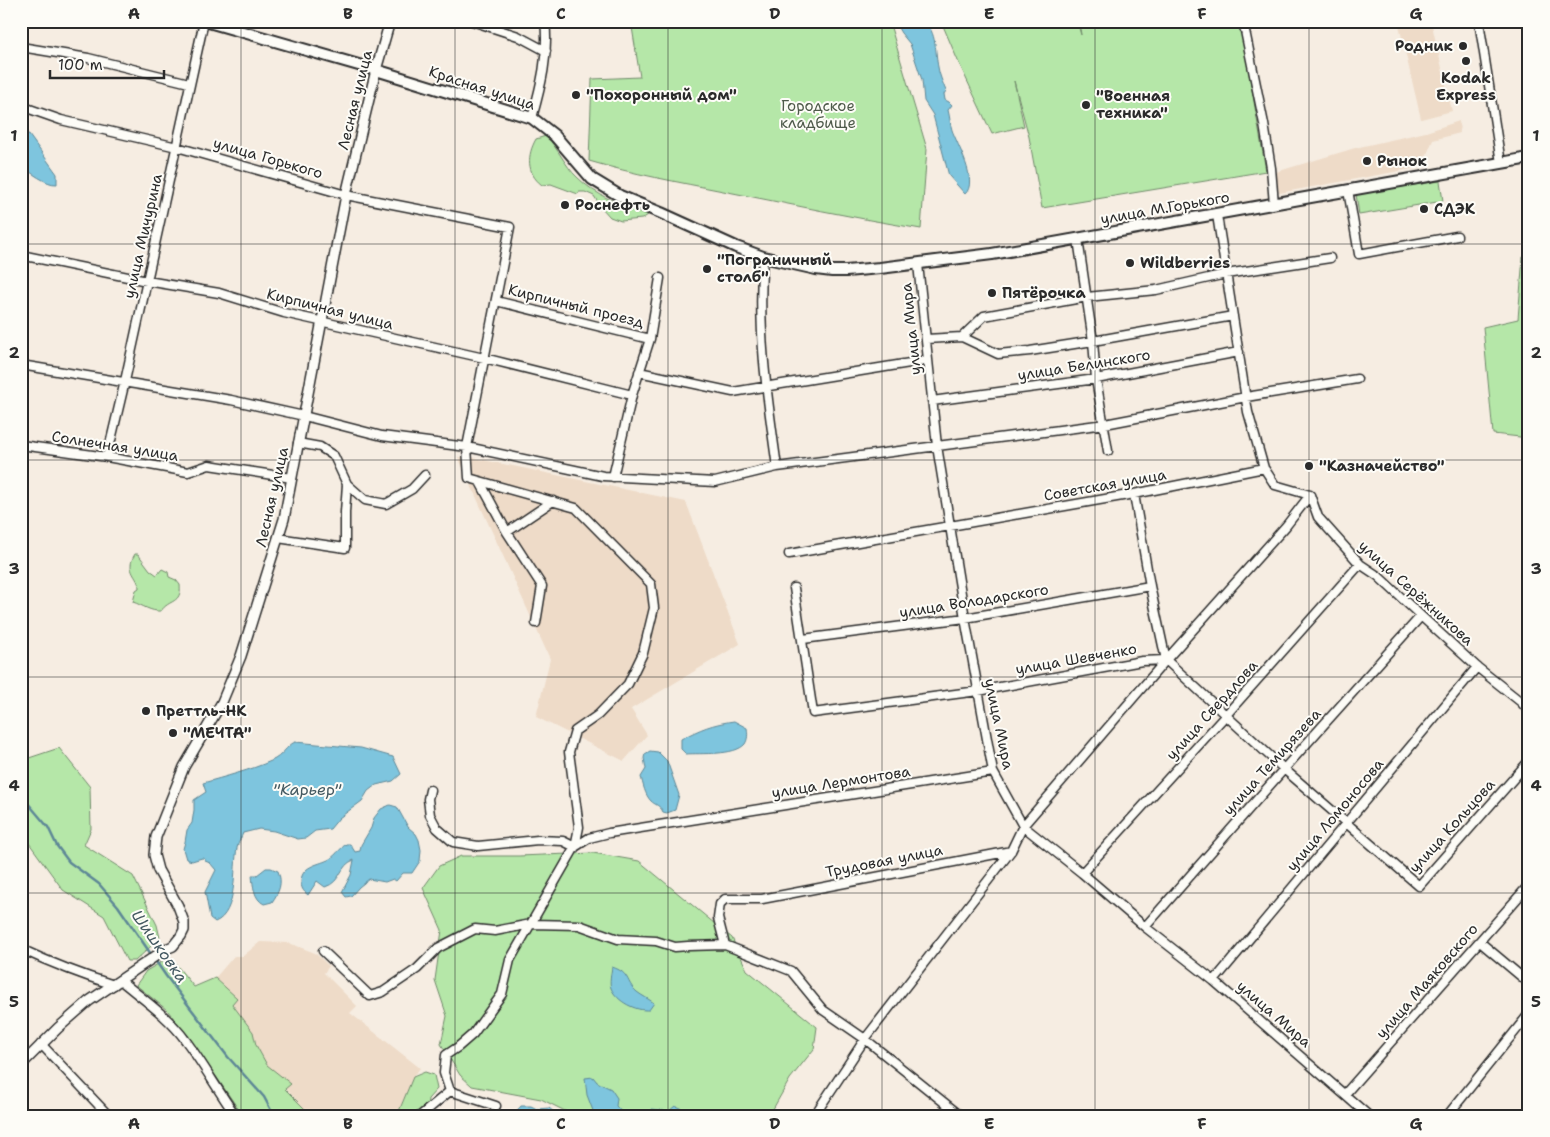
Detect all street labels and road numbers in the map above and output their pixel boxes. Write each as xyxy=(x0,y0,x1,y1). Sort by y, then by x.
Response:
street label: Лесная улица xyxy=(333,47,377,152)
street label: Красная улица xyxy=(426,61,538,115)
street label: улица Горького xyxy=(211,133,325,183)
street label: улица Мичурина xyxy=(119,171,167,300)
street label: улица М.Горького xyxy=(1099,187,1231,229)
street label: Кирпичный проезд xyxy=(506,279,646,333)
street label: улица Мира xyxy=(896,281,926,376)
street label: Кирпичная улица xyxy=(265,284,396,335)
street label: улица Белинского xyxy=(1016,345,1152,385)
street label: Солнечная улица xyxy=(50,426,180,466)
street label: Лесная улица xyxy=(251,444,293,549)
street label: Советская улица xyxy=(1042,464,1168,506)
street label: улица Серёжникова xyxy=(1354,536,1478,651)
street label: улица Володарского xyxy=(898,579,1050,623)
street label: улица Шевченко xyxy=(1014,638,1138,680)
street label: улица Свердлова xyxy=(1162,655,1263,764)
street label: улица Мира xyxy=(980,677,1019,772)
street label: улица Темирязева xyxy=(1219,704,1326,820)
street label: улица Ломоносова xyxy=(1282,754,1389,876)
street label: улица Лермонтова xyxy=(770,761,912,803)
street label: улица Кольцова xyxy=(1405,774,1500,877)
street label: Трудовая улица xyxy=(824,840,945,882)
street label: улица Маяковского xyxy=(1371,919,1483,1043)
street label: улица Мира xyxy=(1233,976,1316,1052)

